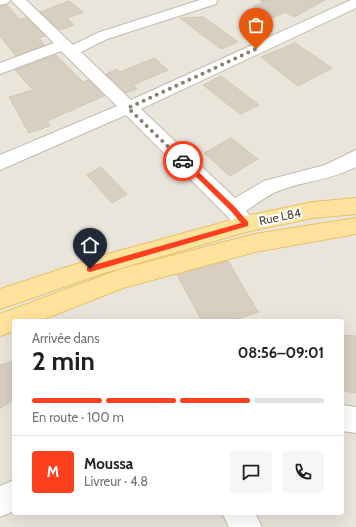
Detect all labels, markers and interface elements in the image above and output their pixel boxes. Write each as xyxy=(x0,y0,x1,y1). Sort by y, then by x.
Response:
pin xyxy=(239,8,273,49)
icon: bag xyxy=(245,14,267,36)
courier xyxy=(163,141,203,181)
icon: car xyxy=(172,150,194,172)
street label: Rue L84 xyxy=(258,205,302,228)
pin xyxy=(73,228,107,269)
icon: home xyxy=(79,234,101,256)
text: Arrivée dans xyxy=(32,330,100,346)
text: 08:56–09:01 xyxy=(238,344,324,362)
text: 2 min xyxy=(32,345,95,377)
text: En route · 100 m xyxy=(32,409,124,425)
button: chat xyxy=(230,451,272,493)
button: phone xyxy=(282,451,324,493)
text: Moussa xyxy=(84,455,133,473)
text: M xyxy=(47,463,59,481)
text: Livreur · 4.8 xyxy=(84,473,148,489)

